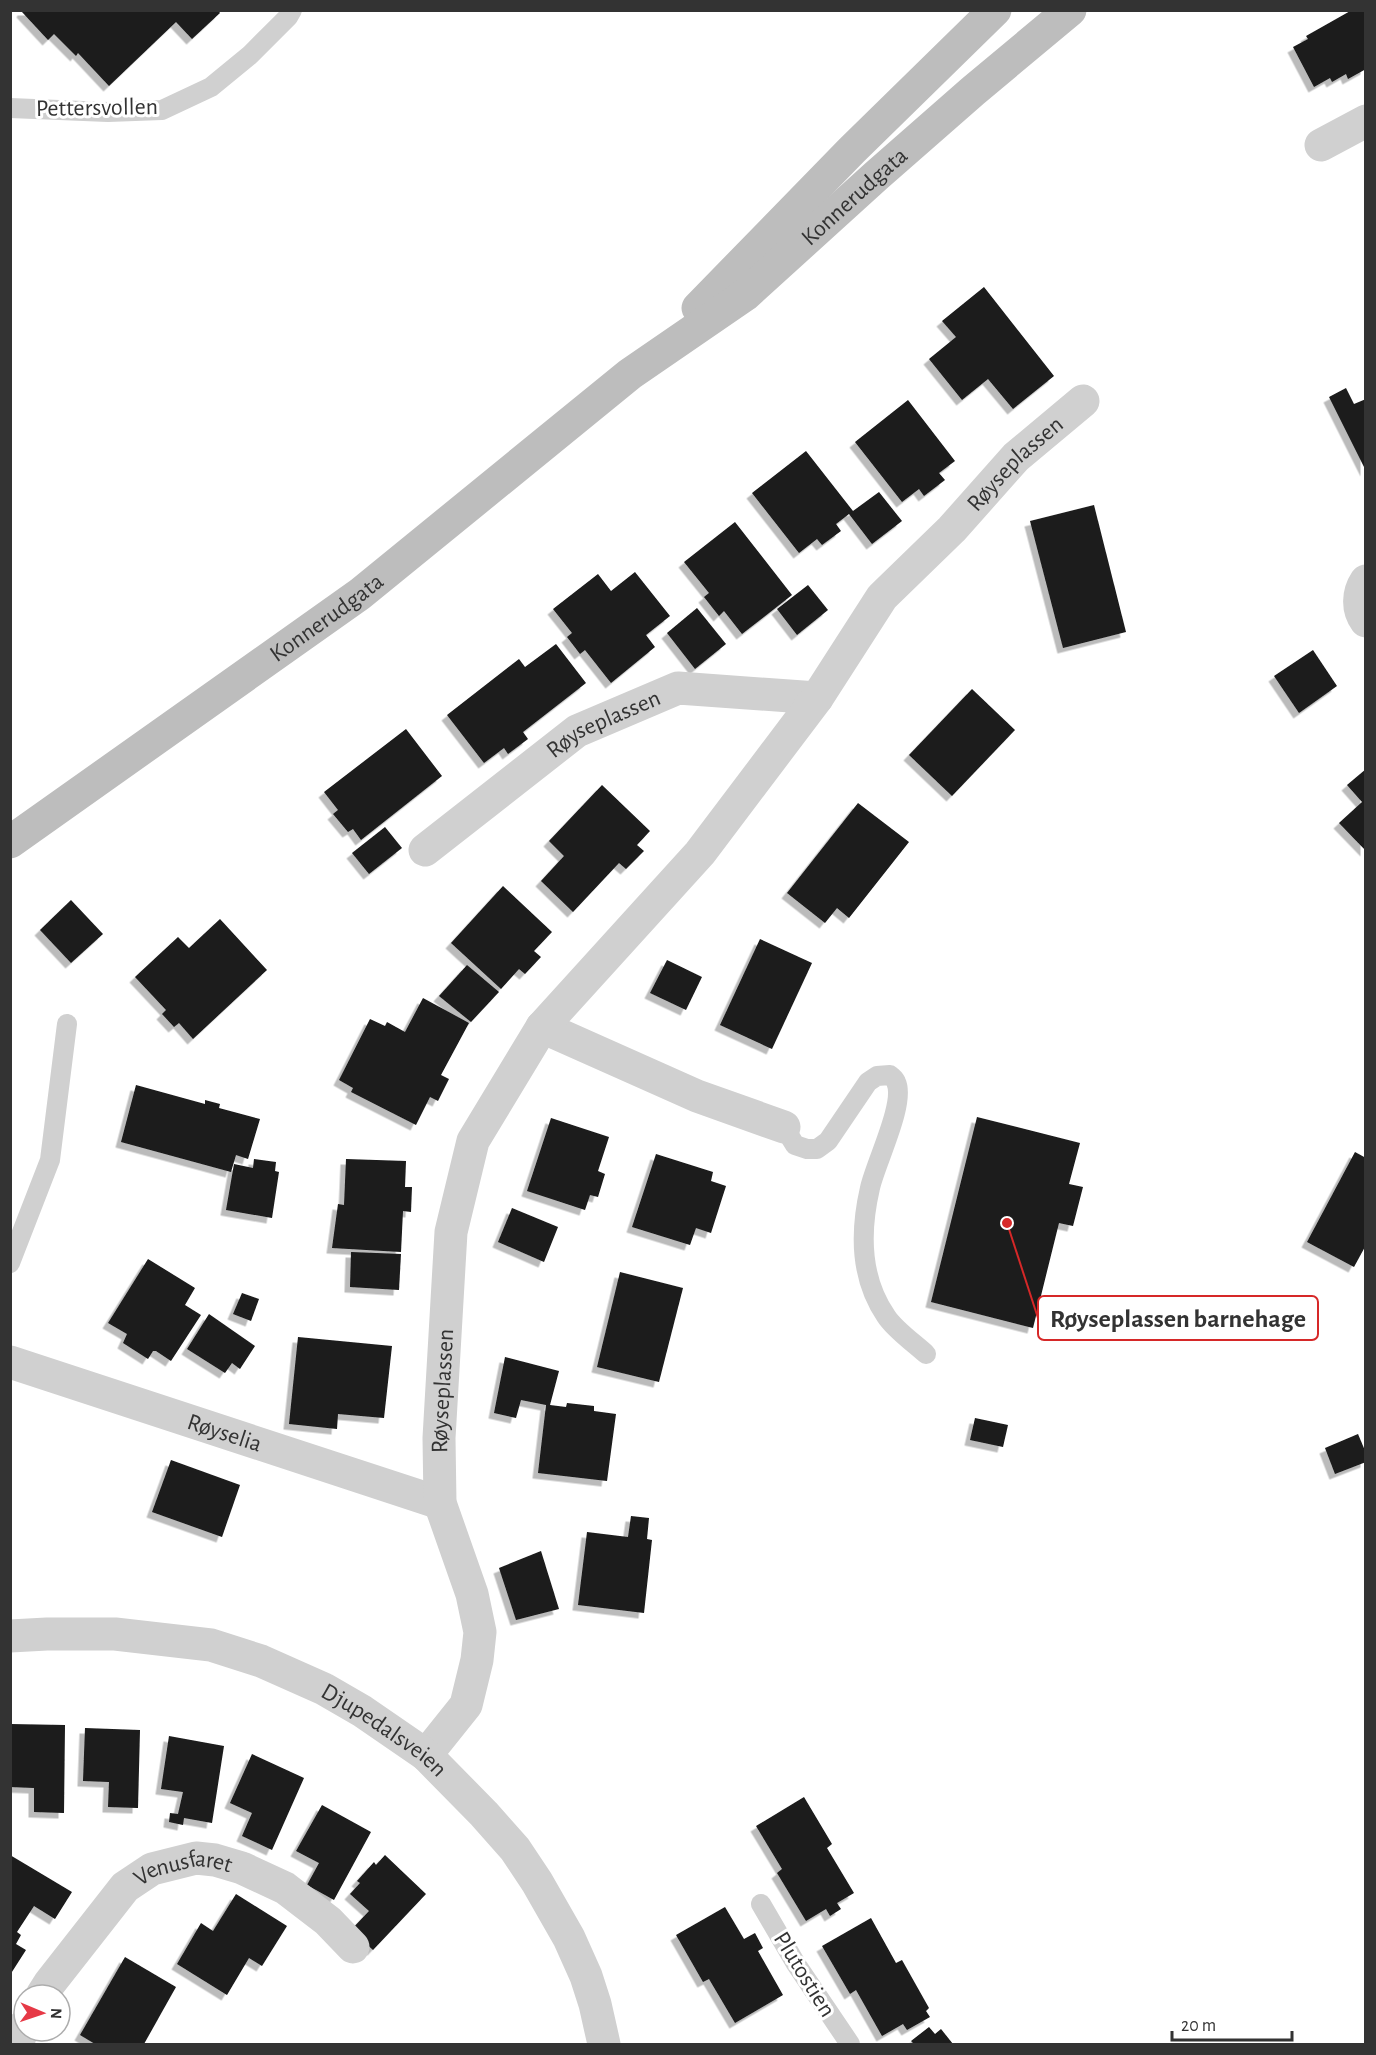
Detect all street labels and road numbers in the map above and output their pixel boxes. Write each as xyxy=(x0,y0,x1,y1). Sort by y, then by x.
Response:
street label: Pettersvollen xyxy=(36,95,158,121)
street label: Konnerudgata xyxy=(797,143,912,250)
street label: Røyseplassen xyxy=(963,412,1068,516)
street label: Konnerudgata xyxy=(266,569,388,667)
street label: Røyseplassen xyxy=(542,686,664,763)
street label: Røyseplassen xyxy=(428,1328,458,1453)
street label: Røyselia xyxy=(184,1410,265,1457)
street label: Djupedalsveien xyxy=(317,1679,451,1782)
street label: Venusfaret xyxy=(130,1847,235,1891)
street label: Plutostien xyxy=(769,1928,840,2021)

